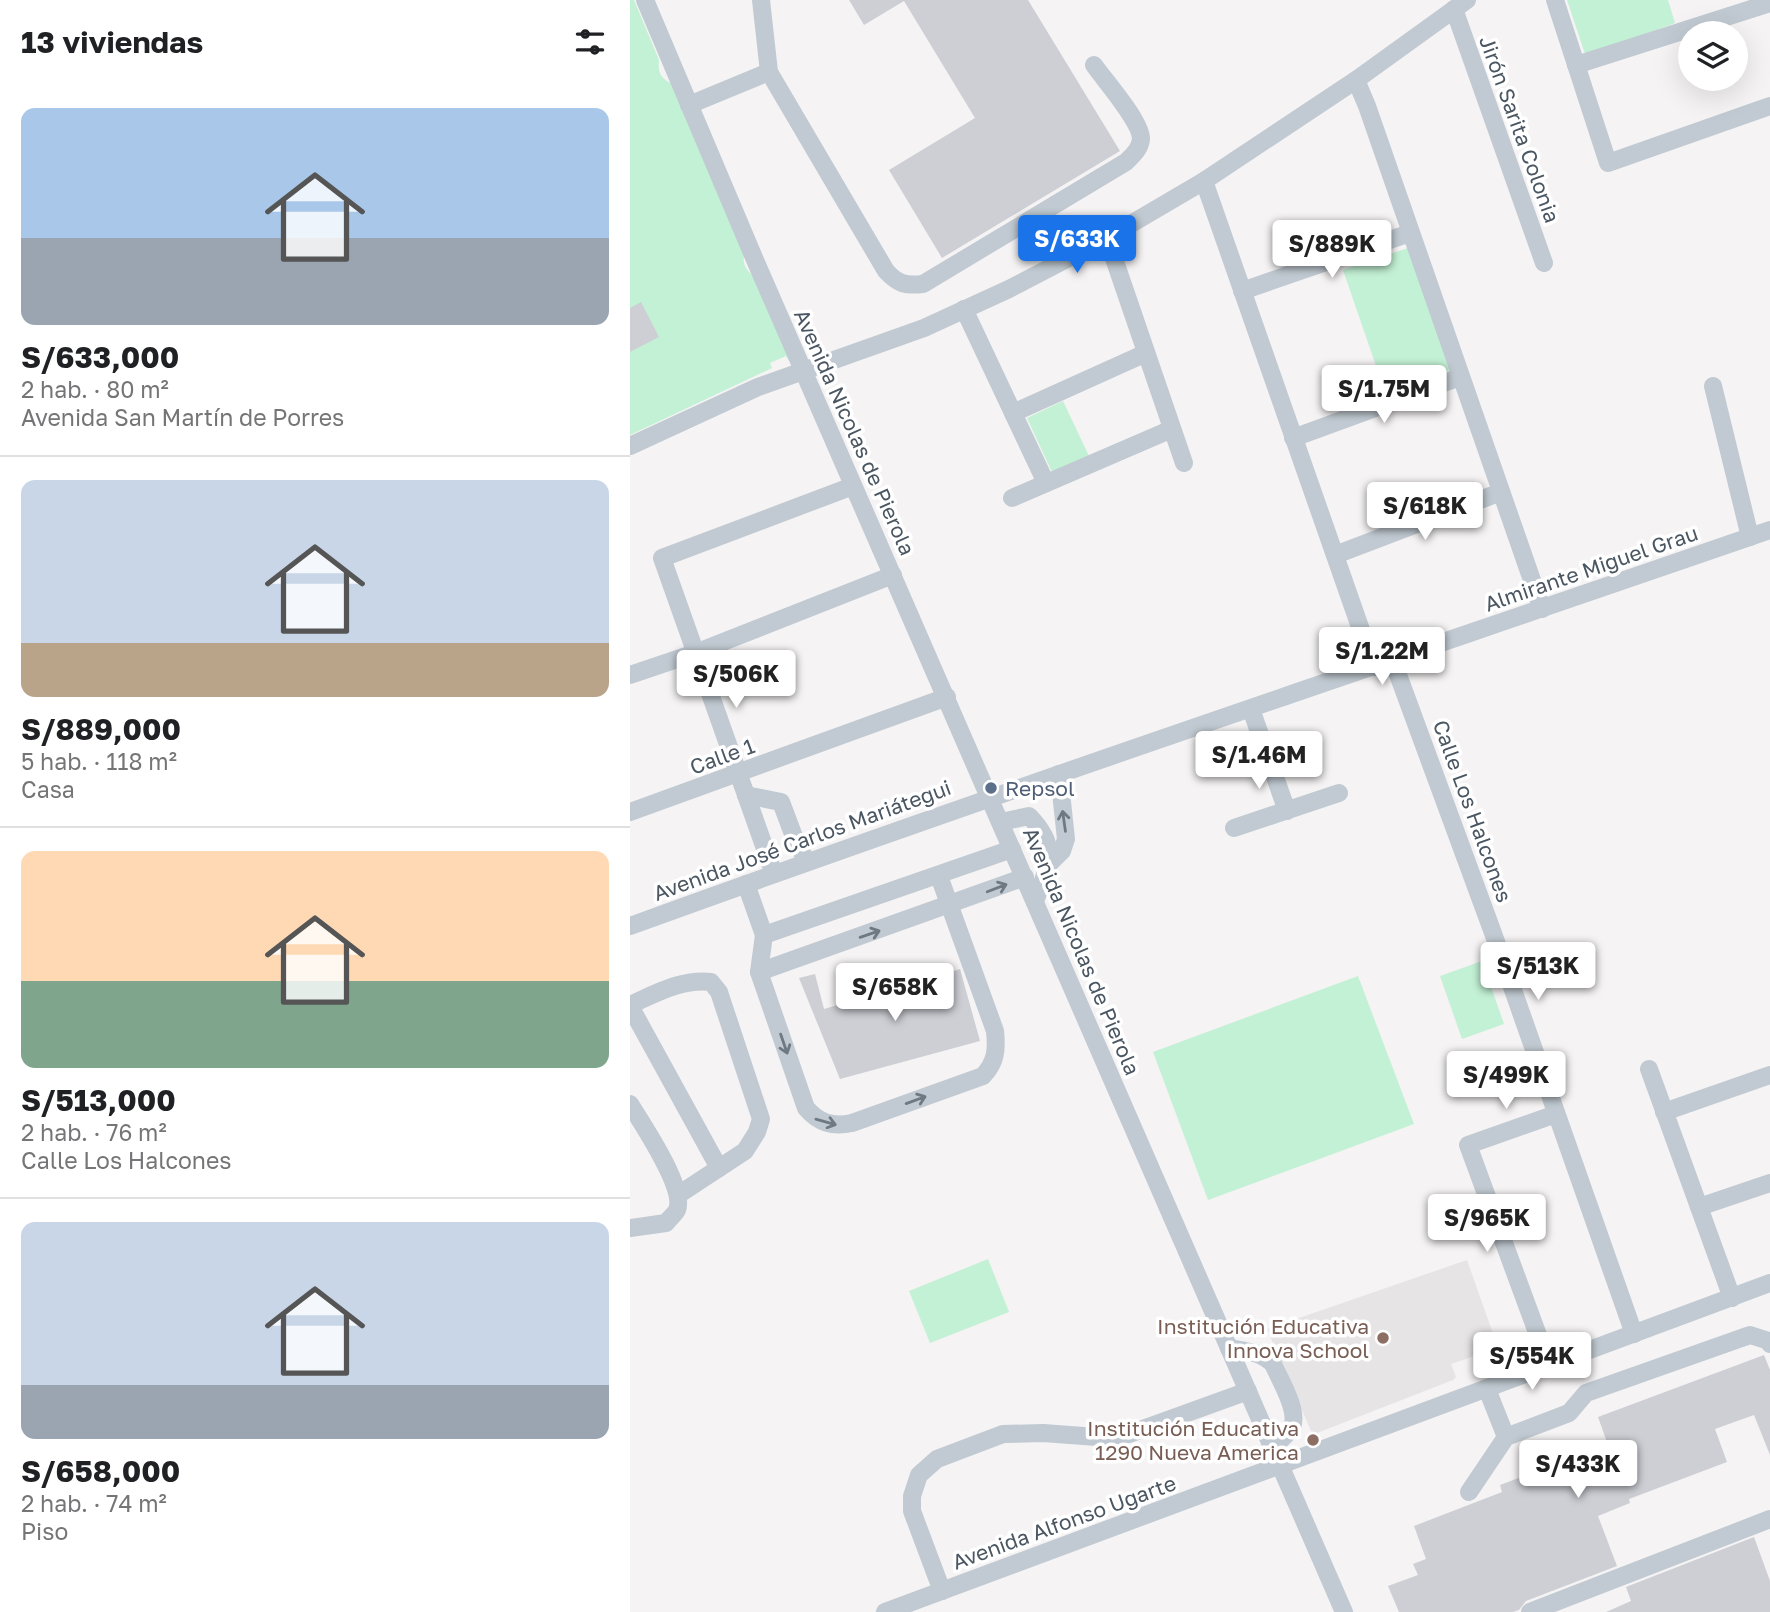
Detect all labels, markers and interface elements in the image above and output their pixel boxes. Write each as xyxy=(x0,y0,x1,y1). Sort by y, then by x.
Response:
map controls xyxy=(1678,21,1748,91)
button: layers xyxy=(1678,21,1748,91)
icon: filters xyxy=(571,23,609,61)
text: 13 viviendas xyxy=(21,24,203,60)
street label: Jirón Sarita Colonia xyxy=(1474,32,1566,226)
icon: home xyxy=(252,154,378,280)
pin: S/633K xyxy=(1020,216,1134,275)
pin: S/889K xyxy=(1275,220,1389,280)
text: S/633K xyxy=(1034,224,1120,252)
text: S/889K xyxy=(1288,229,1376,257)
street label: Avenida Nicolas de Pierola xyxy=(789,305,921,559)
text: S/633,000 xyxy=(21,339,179,375)
pin: S/1.75M xyxy=(1319,366,1449,425)
text: S/1.75M xyxy=(1338,374,1430,402)
text: 2 hab. · 80 m² xyxy=(21,375,169,403)
text: Avenida San Martín de Porres xyxy=(21,403,344,431)
pin: S/618K xyxy=(1368,482,1482,542)
text: S/618K xyxy=(1383,491,1467,519)
street label: Almirante Miguel Grau xyxy=(1481,519,1701,617)
icon: home xyxy=(252,526,378,652)
pin: S/1.22M xyxy=(1317,628,1447,687)
text: S/1.22M xyxy=(1335,636,1429,664)
pin: S/506K xyxy=(679,650,793,710)
text: S/506K xyxy=(693,659,779,687)
text: S/889,000 xyxy=(21,711,181,747)
street label: Calle Los Halcones xyxy=(1428,716,1518,906)
street label: Calle 1 xyxy=(686,732,758,780)
pin: S/1.46M xyxy=(1194,732,1324,791)
text: S/1.46M xyxy=(1211,740,1307,768)
text: 5 hab. · 118 m² xyxy=(21,747,177,775)
street label: Avenida José Carlos Mariátegui xyxy=(650,774,954,906)
text: Casa xyxy=(21,775,75,803)
place label: Repsol xyxy=(1005,775,1075,801)
marker: Repsol xyxy=(983,780,999,796)
one-way arrow xyxy=(1057,810,1070,833)
street label: Avenida Nicolas de Pierola xyxy=(1018,823,1146,1079)
one-way arrow xyxy=(986,881,1008,893)
icon: home xyxy=(252,897,378,1023)
one-way arrow xyxy=(858,927,880,939)
pin: S/513K xyxy=(1481,942,1595,1002)
text: S/513K xyxy=(1496,951,1580,979)
pin: S/658K xyxy=(838,964,952,1023)
text: S/658K xyxy=(852,972,938,1000)
one-way arrow xyxy=(779,1032,791,1054)
pin: S/499K xyxy=(1449,1052,1563,1111)
text: S/499K xyxy=(1463,1060,1549,1088)
text: S/513,000 xyxy=(21,1082,176,1118)
one-way arrow xyxy=(905,1093,927,1105)
one-way arrow xyxy=(815,1116,837,1129)
text: 2 hab. · 76 m² xyxy=(21,1118,167,1146)
text: Calle Los Halcones xyxy=(21,1146,231,1174)
pin: S/965K xyxy=(1430,1194,1544,1254)
text: S/965K xyxy=(1444,1203,1530,1231)
icon: home xyxy=(252,1268,378,1394)
place label: Institución Educativa Innova School xyxy=(1157,1313,1369,1363)
marker: Institución Educativa Innova School xyxy=(1375,1330,1391,1346)
pin: S/554K xyxy=(1475,1332,1589,1392)
text: S/554K xyxy=(1489,1341,1575,1369)
place label: Institución Educativa 1290 Nueva America xyxy=(1087,1415,1299,1465)
marker: Institución Educativa 1290 Nueva America xyxy=(1305,1432,1321,1448)
pin: S/433K xyxy=(1521,1440,1635,1500)
text: S/433K xyxy=(1535,1449,1621,1477)
text: S/658,000 xyxy=(21,1453,180,1489)
street label: Avenida Alfonso Ugarte xyxy=(949,1469,1179,1575)
text: 2 hab. · 74 m² xyxy=(21,1489,167,1517)
text: Piso xyxy=(21,1517,68,1545)

